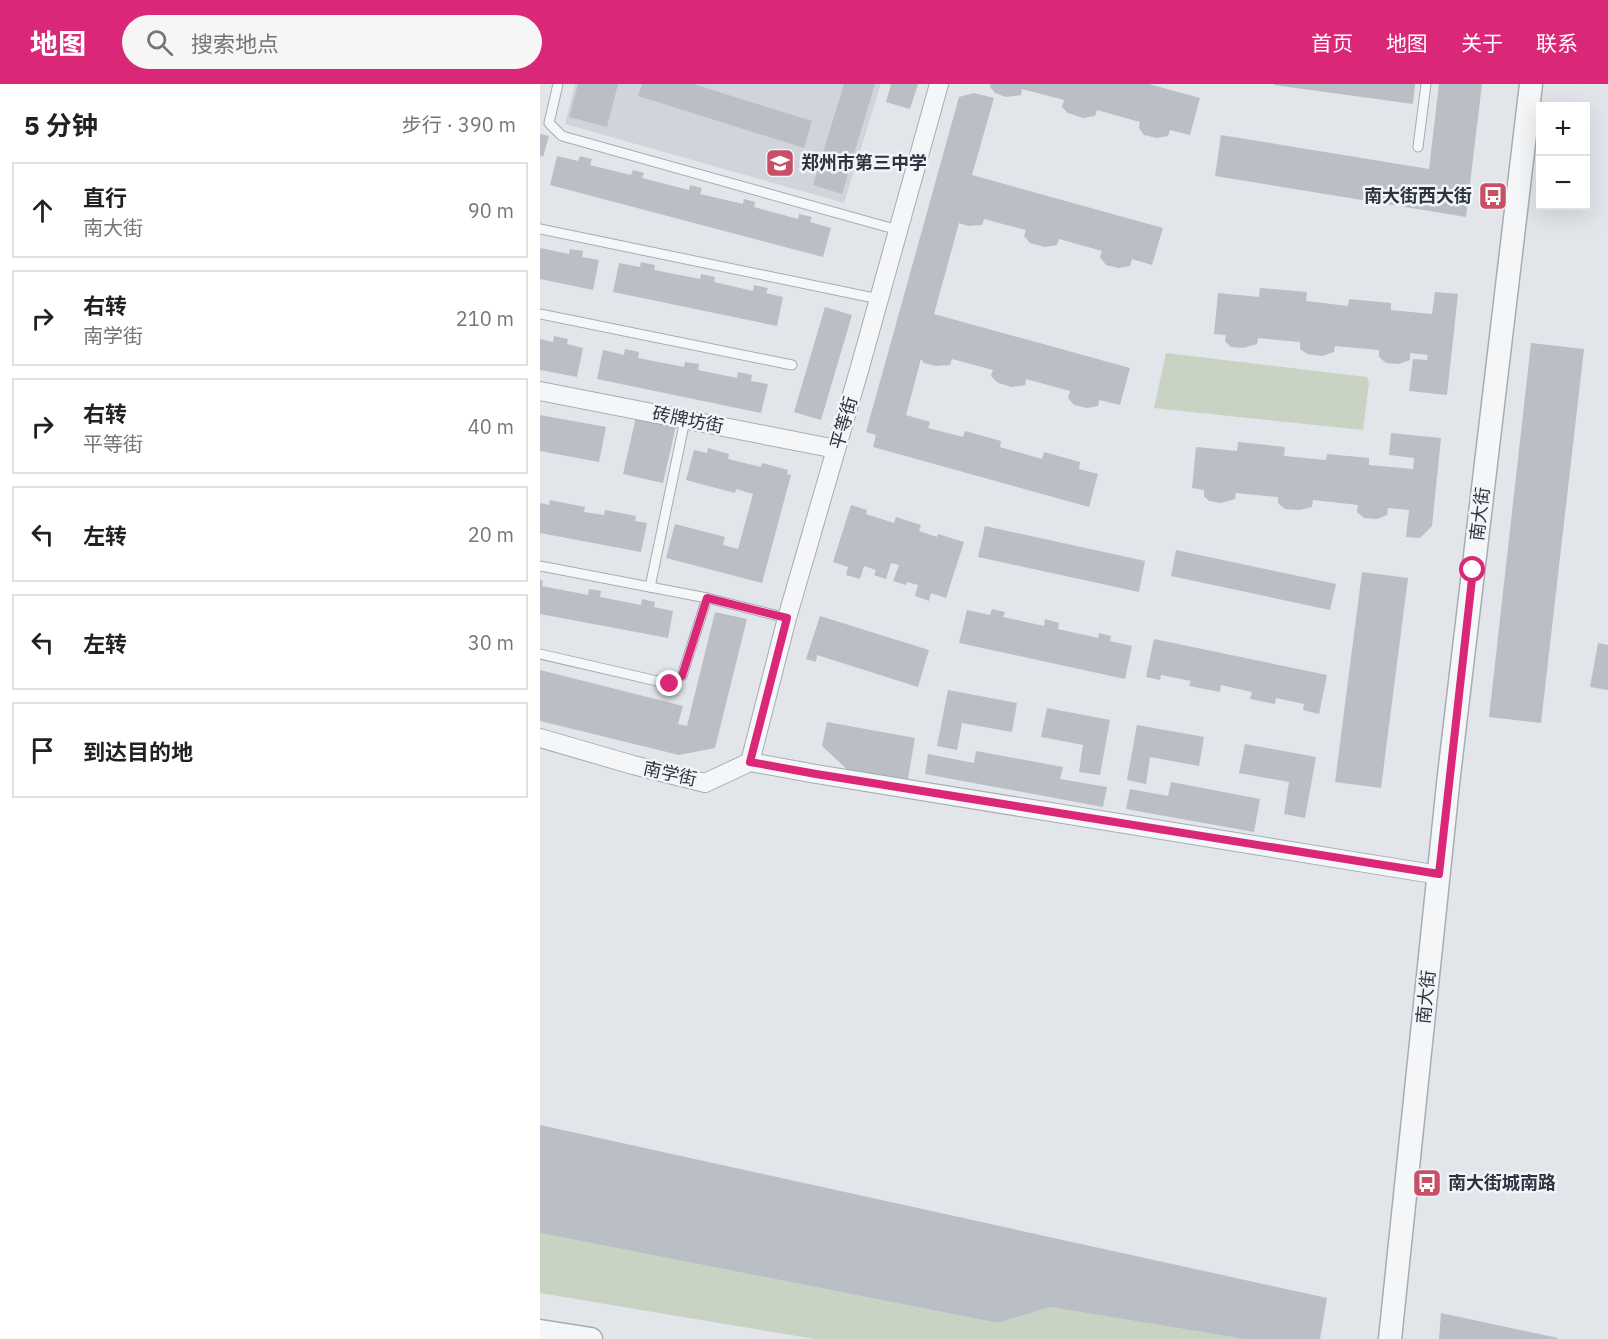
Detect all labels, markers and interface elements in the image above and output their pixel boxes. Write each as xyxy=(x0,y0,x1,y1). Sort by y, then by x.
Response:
search box xyxy=(122,15,542,69)
text: 地图 xyxy=(30,25,86,62)
icon: search xyxy=(143,26,176,59)
text: 搜索地点 xyxy=(191,29,279,58)
text: 首页 xyxy=(1311,29,1353,57)
text: 地图 xyxy=(1386,29,1428,57)
text: 关于 xyxy=(1461,29,1503,57)
text: 联系 xyxy=(1536,29,1578,57)
map controls xyxy=(1536,102,1590,210)
button: + xyxy=(1536,102,1590,156)
text: 5 分钟 xyxy=(24,108,98,142)
text: 步行 · 390 m xyxy=(402,111,516,138)
school or university icon: 郑州市第三中学 xyxy=(764,147,796,179)
place label: 郑州市第三中学 xyxy=(801,151,927,174)
button: − xyxy=(1536,156,1590,210)
bus stop icon: 南大街西大街 xyxy=(1477,180,1509,212)
text: 直行 xyxy=(83,183,127,212)
place label: 南大街西大街 xyxy=(1364,184,1472,207)
icon: ahead xyxy=(26,194,59,227)
text: 90 m xyxy=(468,197,514,224)
text: 南大街 xyxy=(83,214,143,241)
text: 右转 xyxy=(83,291,127,320)
icon: right xyxy=(26,302,59,335)
text: 210 m xyxy=(456,305,514,332)
text: 南学街 xyxy=(83,322,143,349)
street label: 平等街 xyxy=(825,394,862,452)
text: 右转 xyxy=(83,399,127,428)
street label: 砖牌坊街 xyxy=(651,401,726,438)
icon: right xyxy=(26,410,59,443)
text: 40 m xyxy=(468,413,514,440)
text: 平等街 xyxy=(83,430,143,457)
street label: 南大街 xyxy=(1465,486,1494,542)
icon: left xyxy=(26,518,59,551)
text: 左转 xyxy=(83,521,127,550)
text: 20 m xyxy=(468,521,514,548)
route start xyxy=(1459,556,1485,582)
icon: left xyxy=(26,626,59,659)
text: 左转 xyxy=(83,629,127,658)
text: 30 m xyxy=(468,629,514,656)
route end xyxy=(656,670,682,696)
icon: arrive xyxy=(26,734,59,767)
text: 到达目的地 xyxy=(83,737,193,766)
street label: 南学街 xyxy=(641,756,699,791)
street label: 南大街 xyxy=(1411,969,1440,1025)
bus stop icon: 南大街城南路 xyxy=(1411,1167,1443,1199)
place label: 南大街城南路 xyxy=(1448,1171,1556,1194)

